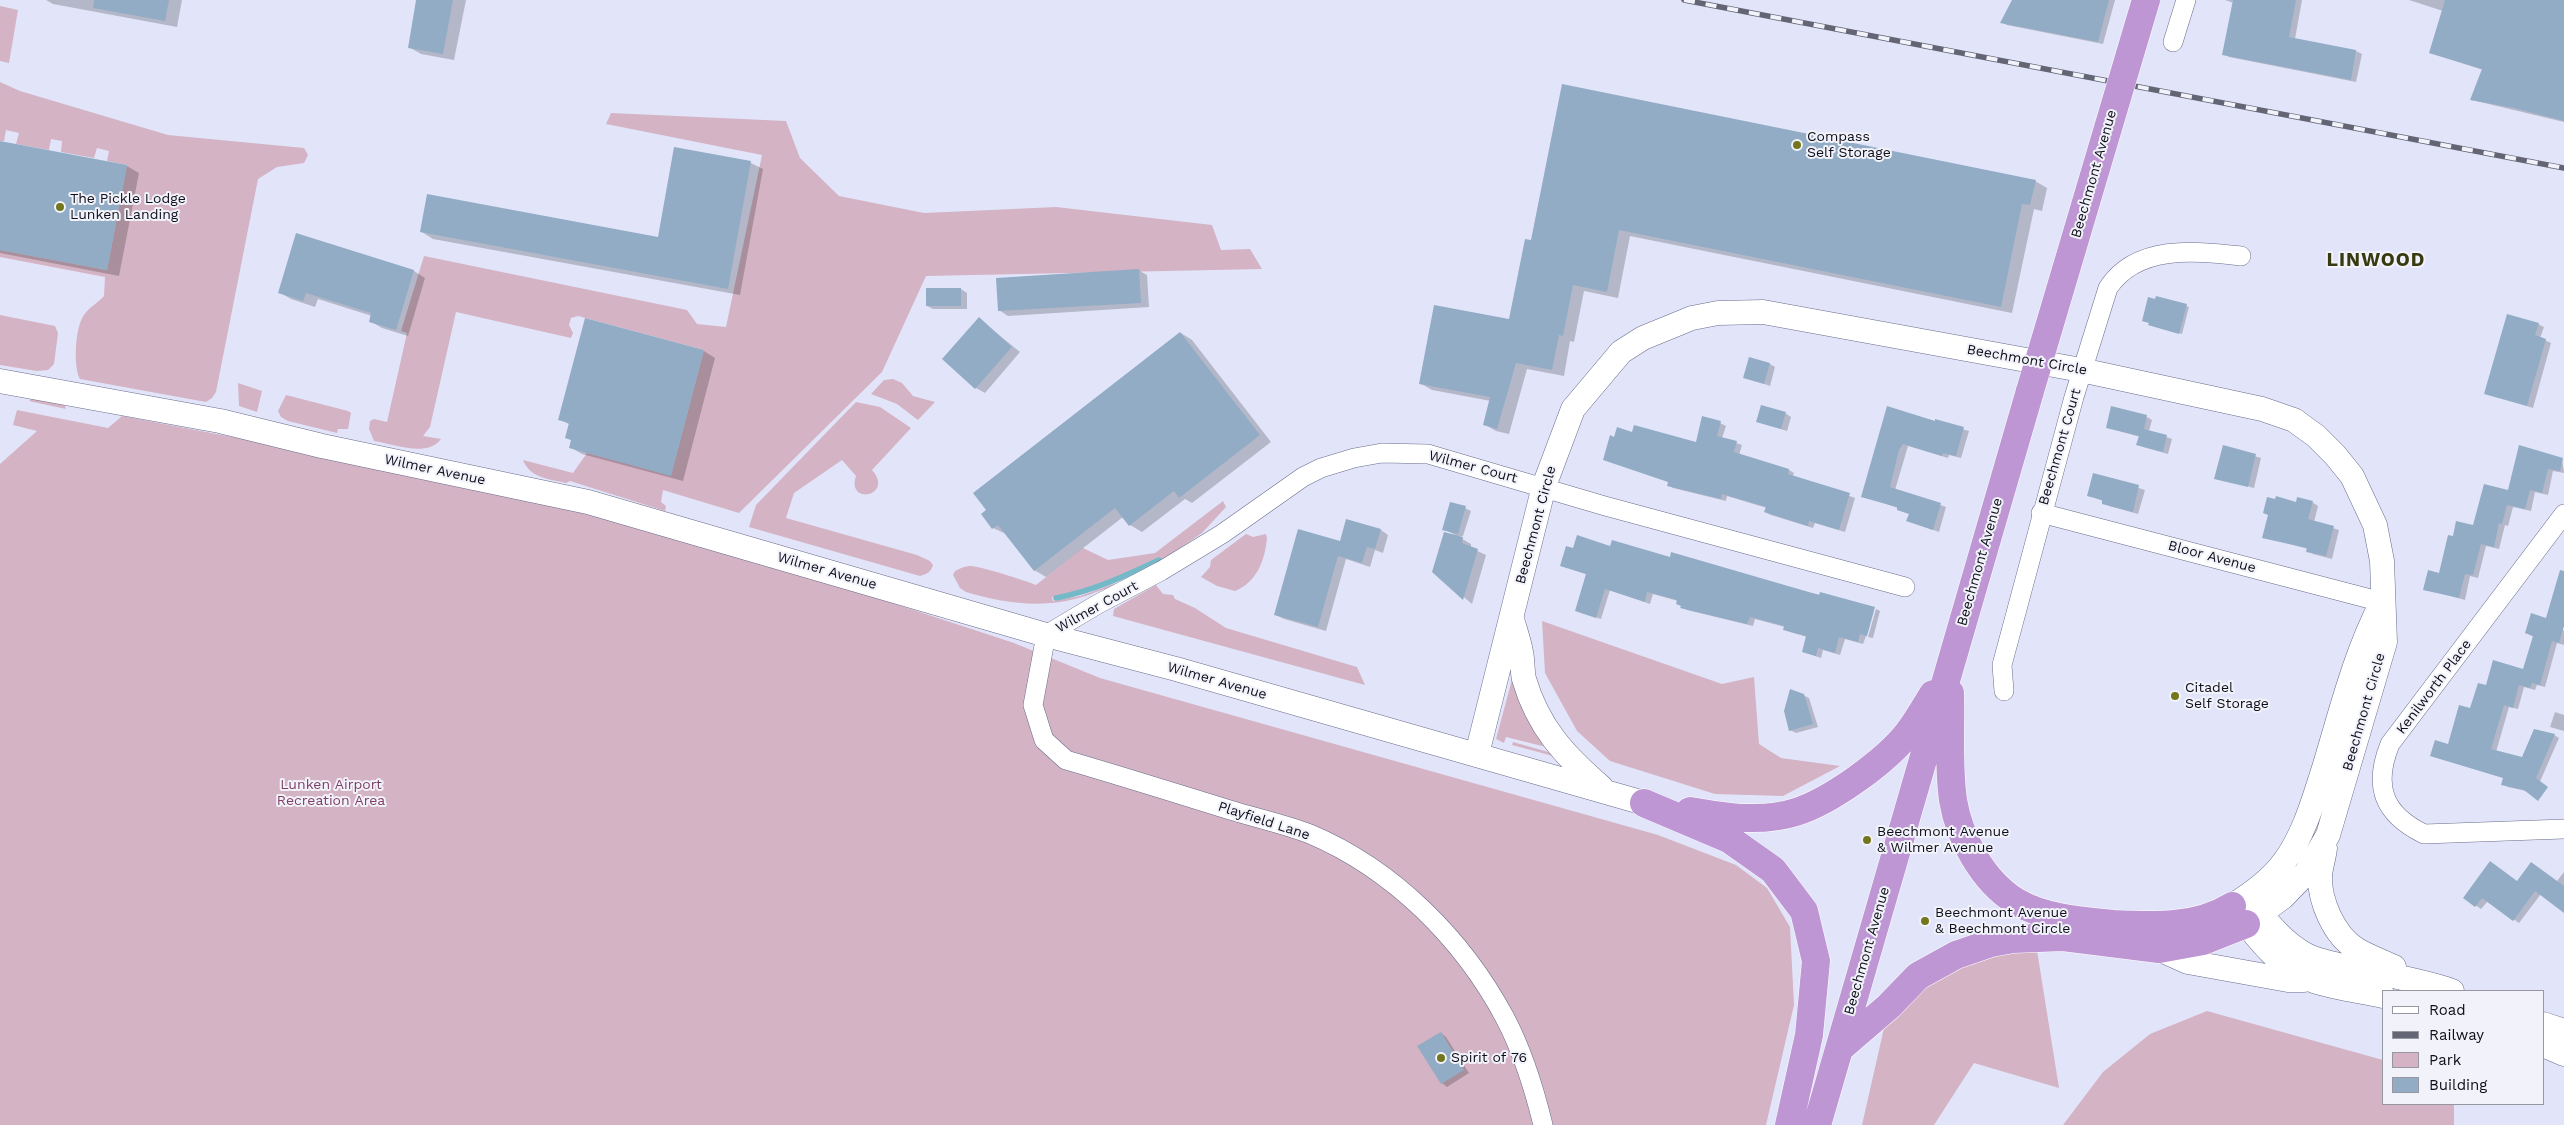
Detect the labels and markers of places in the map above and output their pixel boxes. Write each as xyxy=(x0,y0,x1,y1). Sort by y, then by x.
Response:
place label: Compass Self Storage xyxy=(1807,129,1891,162)
marker: Compass Self Storage xyxy=(1791,139,1803,151)
place label: The Pickle Lodge Lunken Landing xyxy=(70,191,186,223)
marker: The Pickle Lodge Lunken Landing xyxy=(54,201,66,213)
place label: Citadel Self Storage xyxy=(2185,680,2269,712)
marker: Citadel Self Storage xyxy=(2169,690,2181,702)
place label: Beechmont Avenue & Wilmer Avenue xyxy=(1877,824,2009,856)
marker: Beechmont Avenue & Wilmer Avenue xyxy=(1861,834,1873,846)
place label: Beechmont Avenue & Beechmont Circle xyxy=(1935,905,2070,938)
marker: Beechmont Avenue & Beechmont Circle xyxy=(1919,915,1931,927)
place label: Spirit of 76 xyxy=(1451,1050,1527,1066)
marker: Spirit of 76 xyxy=(1435,1052,1447,1064)

